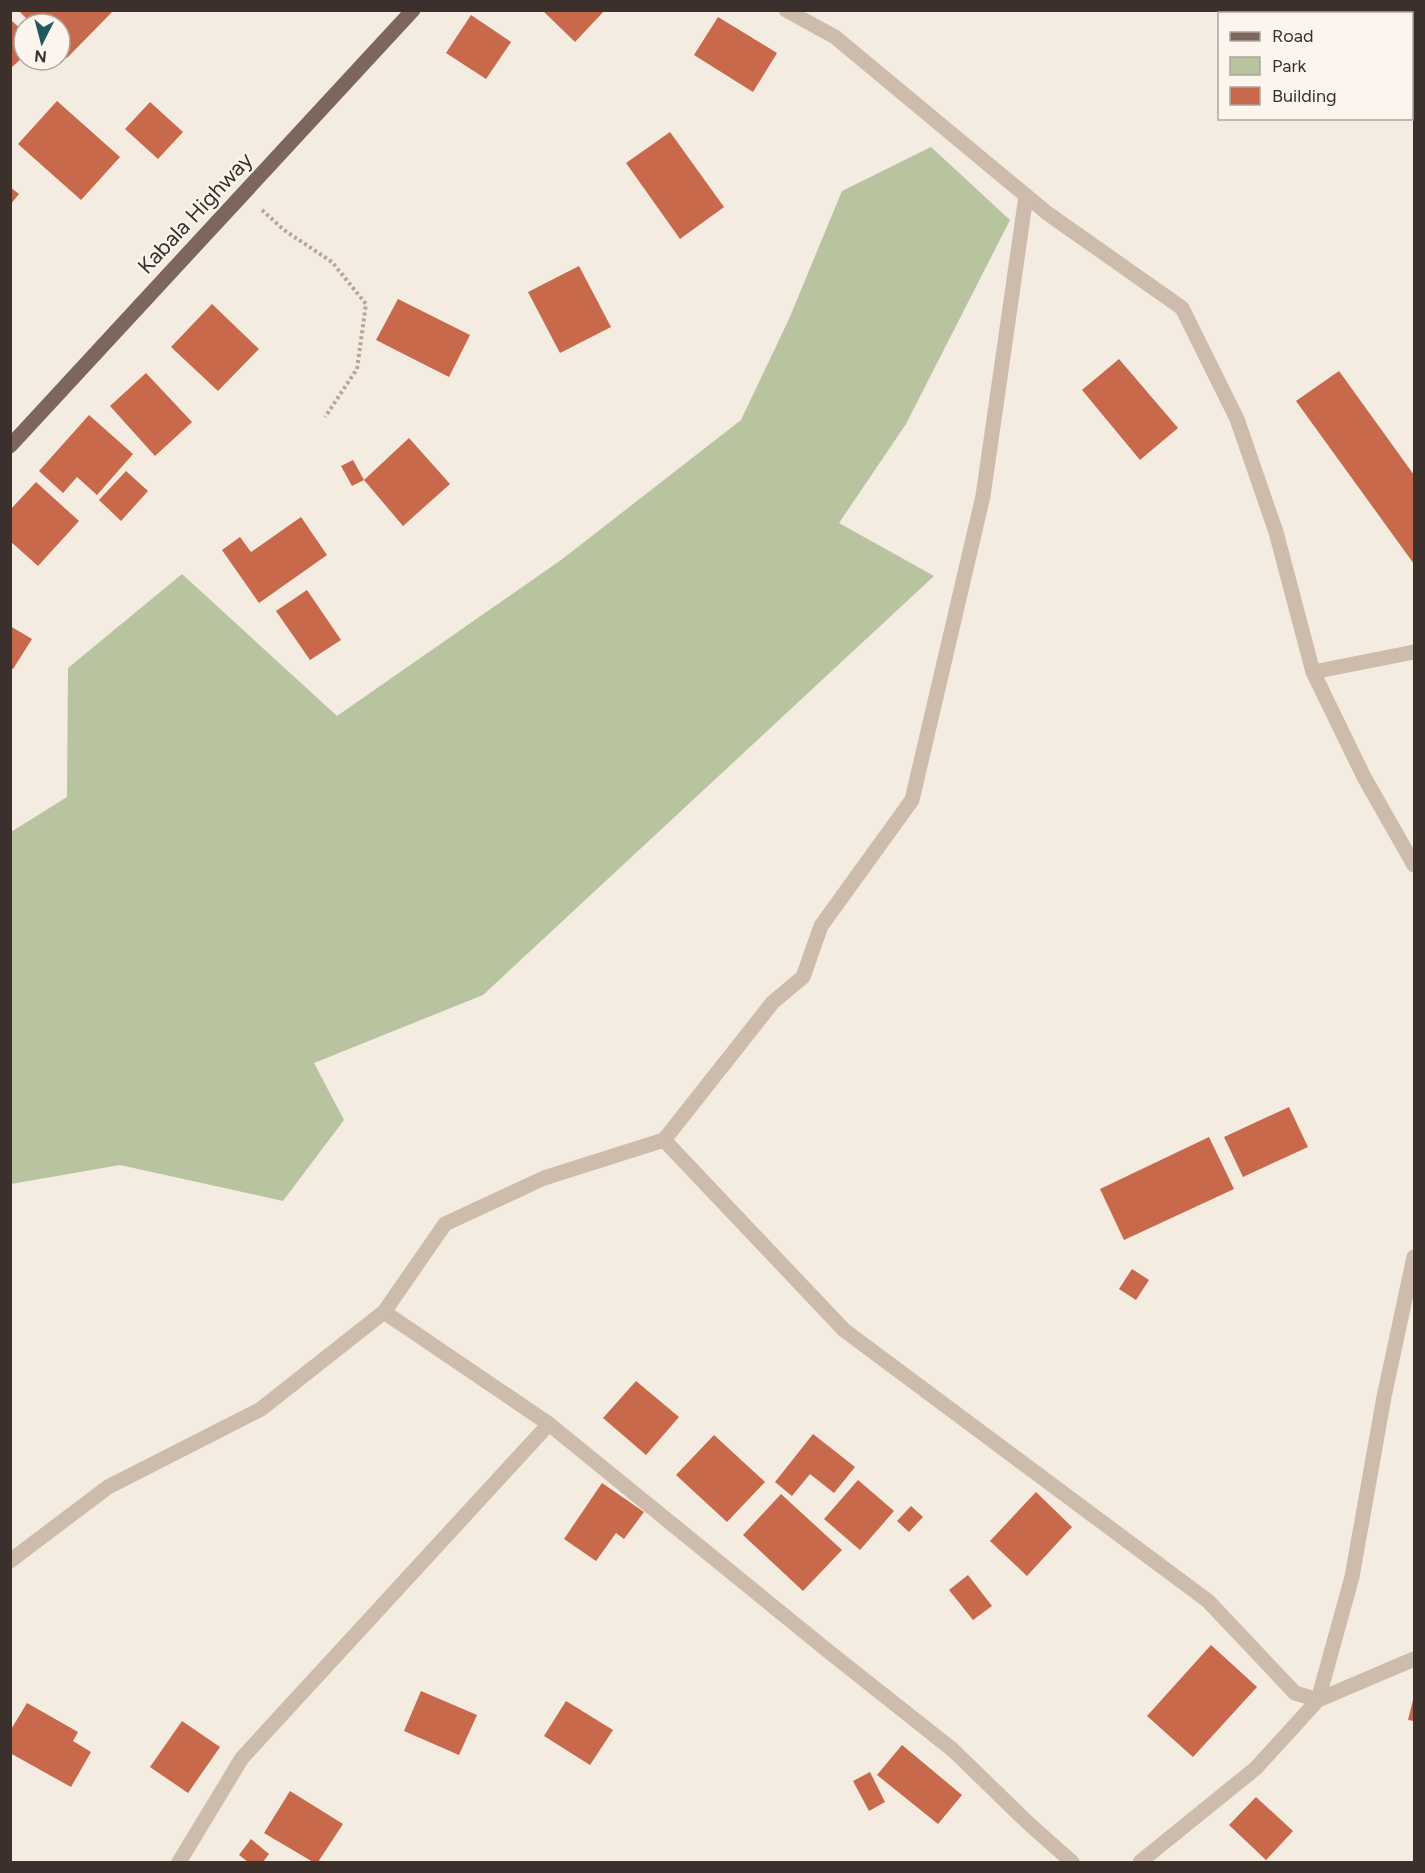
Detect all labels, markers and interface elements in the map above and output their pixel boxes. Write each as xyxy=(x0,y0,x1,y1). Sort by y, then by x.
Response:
north arrow xyxy=(12,12,72,72)
legend xyxy=(1218,12,1413,120)
text: Road xyxy=(1272,25,1313,47)
text: N xyxy=(33,46,48,67)
text: Park xyxy=(1272,55,1307,77)
text: Building xyxy=(1272,85,1337,107)
street label: Kabala Highway xyxy=(132,146,258,279)

